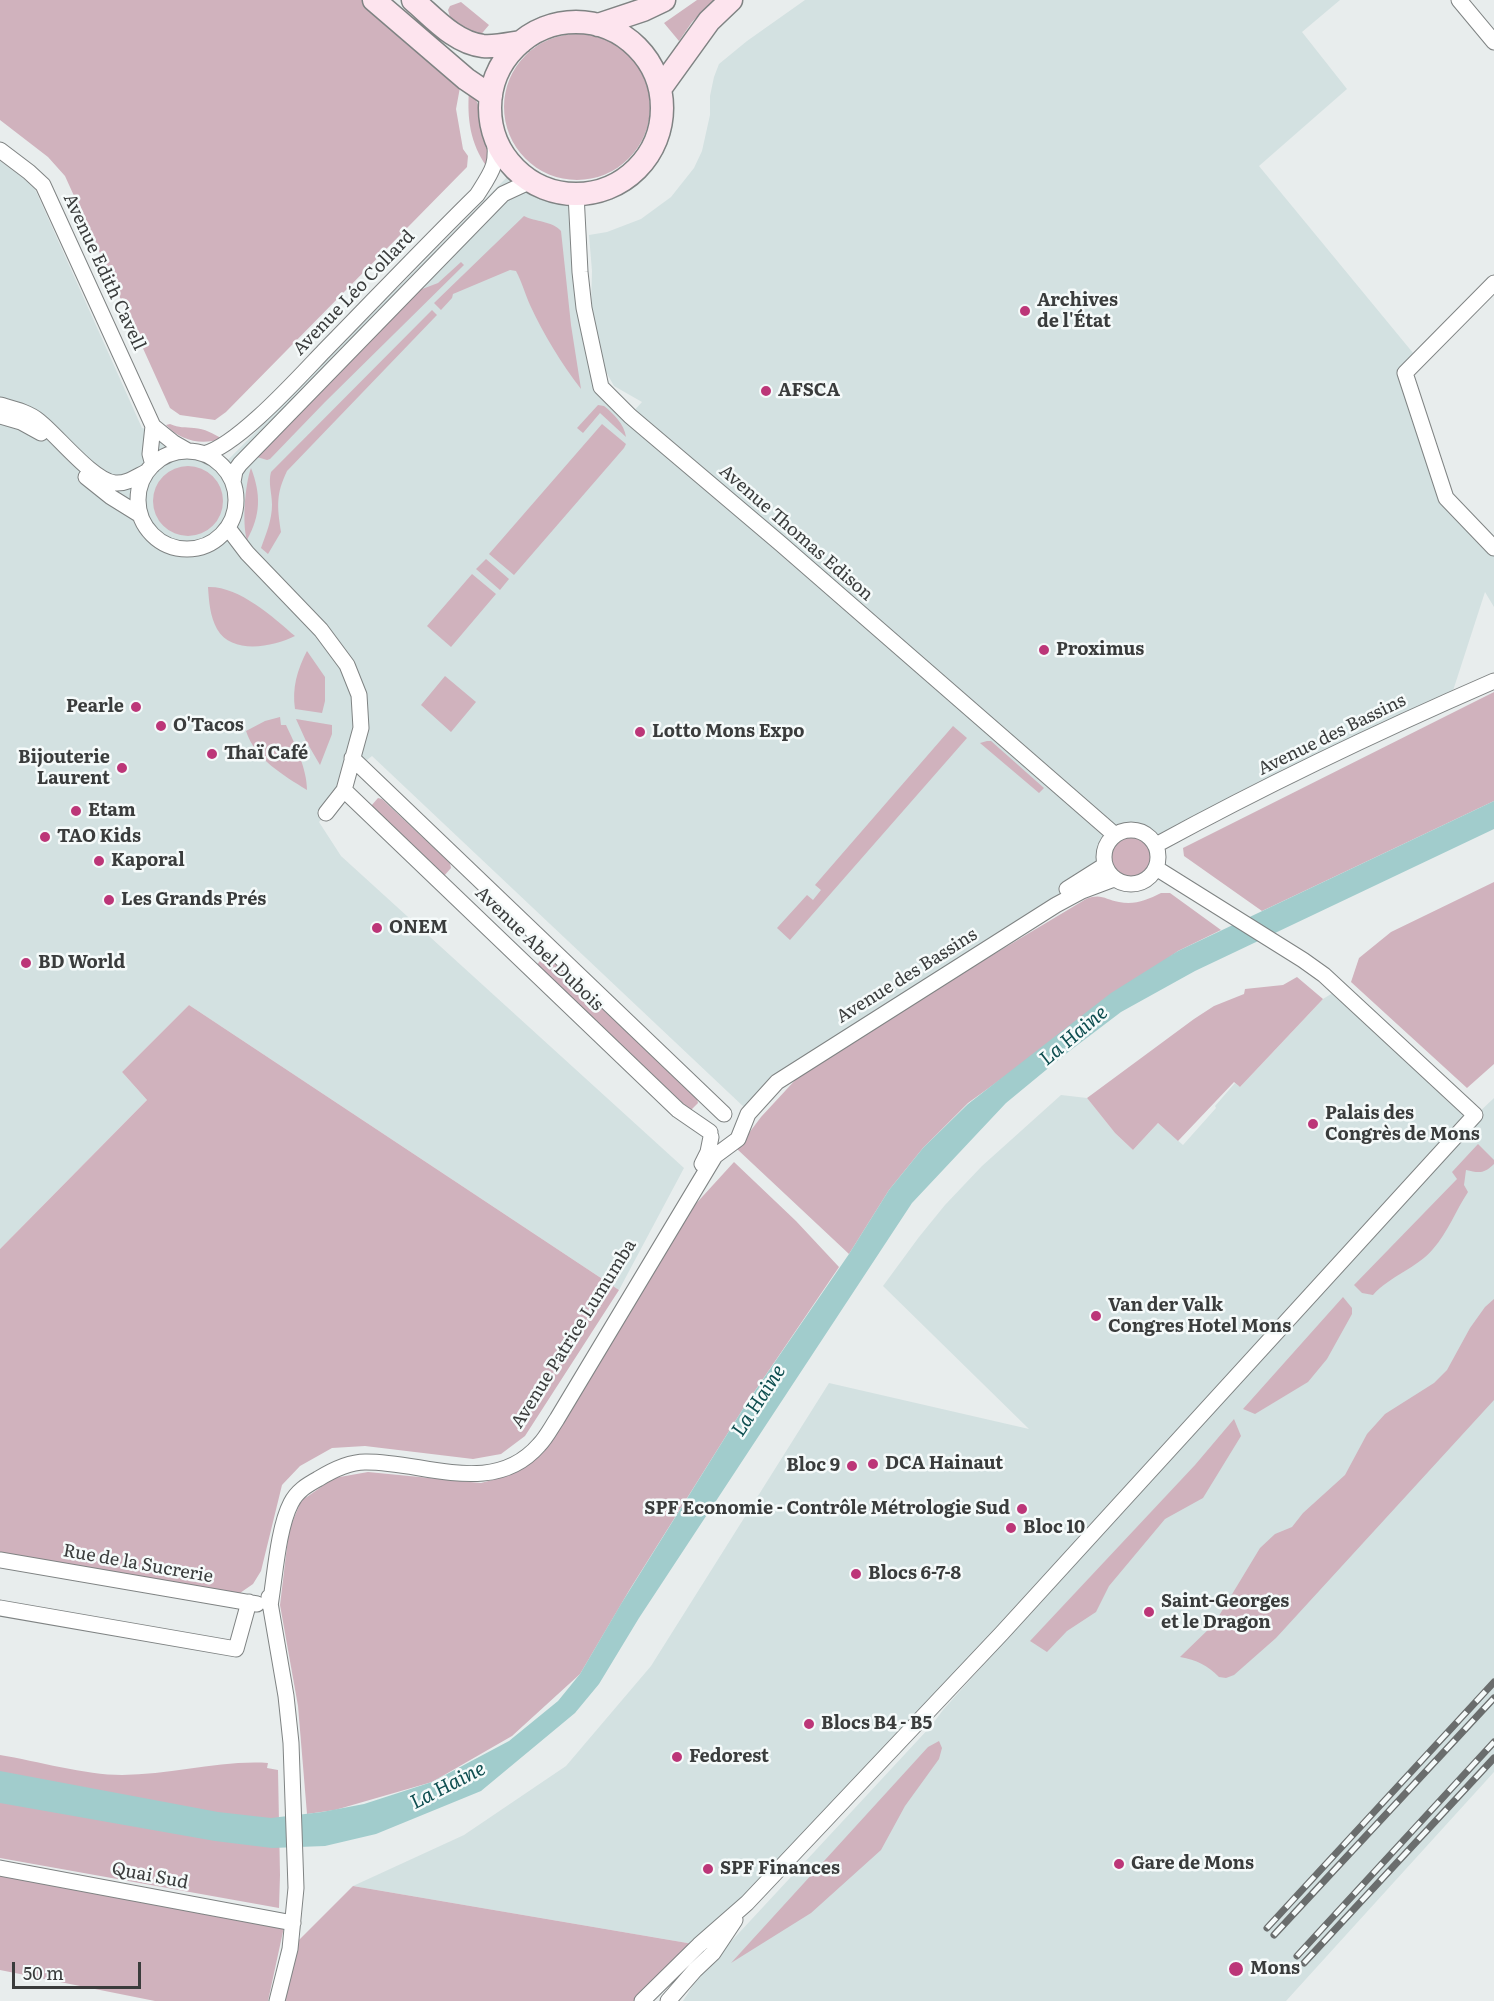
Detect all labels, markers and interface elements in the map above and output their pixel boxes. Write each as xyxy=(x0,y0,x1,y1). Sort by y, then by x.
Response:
street label: Avenue Edith Cavell xyxy=(58,190,150,354)
street label: Avenue Léo Collard xyxy=(289,226,419,360)
place label: Archives de l'État xyxy=(1037,290,1118,332)
marker: Archives de l'État xyxy=(1018,304,1032,318)
place label: AFSCA xyxy=(778,380,840,402)
marker: AFSCA xyxy=(759,384,773,398)
street label: Avenue Thomas Edison xyxy=(715,460,877,606)
place label: Proximus xyxy=(1056,639,1144,661)
marker: Proximus xyxy=(1037,643,1051,657)
street label: Avenue des Bassins xyxy=(1254,690,1410,780)
place label: Pearle xyxy=(66,696,124,718)
marker: Pearle xyxy=(129,700,143,714)
place label: O'Tacos xyxy=(173,715,244,737)
marker: O'Tacos xyxy=(154,719,168,733)
place label: Lotto Mons Expo xyxy=(652,721,805,743)
marker: Lotto Mons Expo xyxy=(633,725,647,739)
place label: Thaï Café xyxy=(224,743,308,765)
place label: Bijouterie Laurent xyxy=(18,747,110,789)
marker: Thaï Café xyxy=(205,747,219,761)
marker: Bijouterie Laurent xyxy=(115,761,129,775)
place label: Etam xyxy=(88,800,136,822)
marker: Etam xyxy=(69,804,83,818)
place label: TAO Kids xyxy=(57,826,141,848)
marker: TAO Kids xyxy=(38,830,52,844)
place label: Kaporal xyxy=(111,850,185,872)
marker: Kaporal xyxy=(92,854,106,868)
street label: Avenue Abel Dubois xyxy=(470,882,608,1016)
place label: Les Grands Prés xyxy=(121,889,266,911)
marker: Les Grands Prés xyxy=(102,893,116,907)
place label: ONEM xyxy=(389,917,448,939)
marker: ONEM xyxy=(370,921,384,935)
street label: Avenue des Bassins xyxy=(833,924,981,1028)
place label: BD World xyxy=(38,952,125,974)
marker: BD World xyxy=(19,956,33,970)
water label: La Haine xyxy=(1035,1001,1113,1071)
place label: Palais des Congrès de Mons xyxy=(1325,1103,1480,1146)
marker: Palais des Congrès de Mons xyxy=(1306,1117,1320,1131)
street label: Avenue Patrice Lumumba xyxy=(507,1236,641,1432)
place label: Van der Valk Congres Hotel Mons xyxy=(1108,1295,1291,1338)
marker: Van der Valk Congres Hotel Mons xyxy=(1089,1309,1103,1323)
water label: La Haine xyxy=(727,1361,791,1441)
place label: DCA Hainaut xyxy=(885,1453,1003,1475)
place label: Bloc 9 xyxy=(786,1455,840,1477)
marker: DCA Hainaut xyxy=(866,1457,880,1471)
marker: Bloc 9 xyxy=(845,1459,859,1473)
place label: SPF Economie - Contrôle Métrologie Sud xyxy=(644,1498,1010,1520)
marker: SPF Economie - Contrôle Métrologie Sud xyxy=(1015,1502,1029,1516)
place label: Bloc 10 xyxy=(1023,1517,1085,1539)
marker: Bloc 10 xyxy=(1004,1521,1018,1535)
street label: Rue de la Sucrerie xyxy=(61,1540,215,1588)
place label: Blocs 6-7-8 xyxy=(868,1563,961,1585)
marker: Blocs 6-7-8 xyxy=(849,1567,863,1581)
place label: Saint-Georges et le Dragon xyxy=(1161,1591,1289,1634)
marker: Saint-Georges et le Dragon xyxy=(1142,1605,1156,1619)
place label: Blocs B4 - B5 xyxy=(821,1713,932,1735)
marker: Blocs B4 - B5 xyxy=(802,1717,816,1731)
place label: Fedorest xyxy=(689,1746,769,1768)
marker: Fedorest xyxy=(670,1750,684,1764)
water label: La Haine xyxy=(407,1757,489,1815)
place label: Gare de Mons xyxy=(1131,1853,1254,1875)
marker: Gare de Mons xyxy=(1112,1857,1126,1871)
street label: Quai Sud xyxy=(110,1858,190,1894)
place label: SPF Finances xyxy=(720,1858,840,1880)
marker: SPF Finances xyxy=(701,1862,715,1876)
scale bar xyxy=(15,1950,144,1988)
place label: Mons xyxy=(1250,1958,1300,1980)
text: 50 m xyxy=(23,1959,64,1986)
marker: Mons xyxy=(1227,1960,1245,1978)

